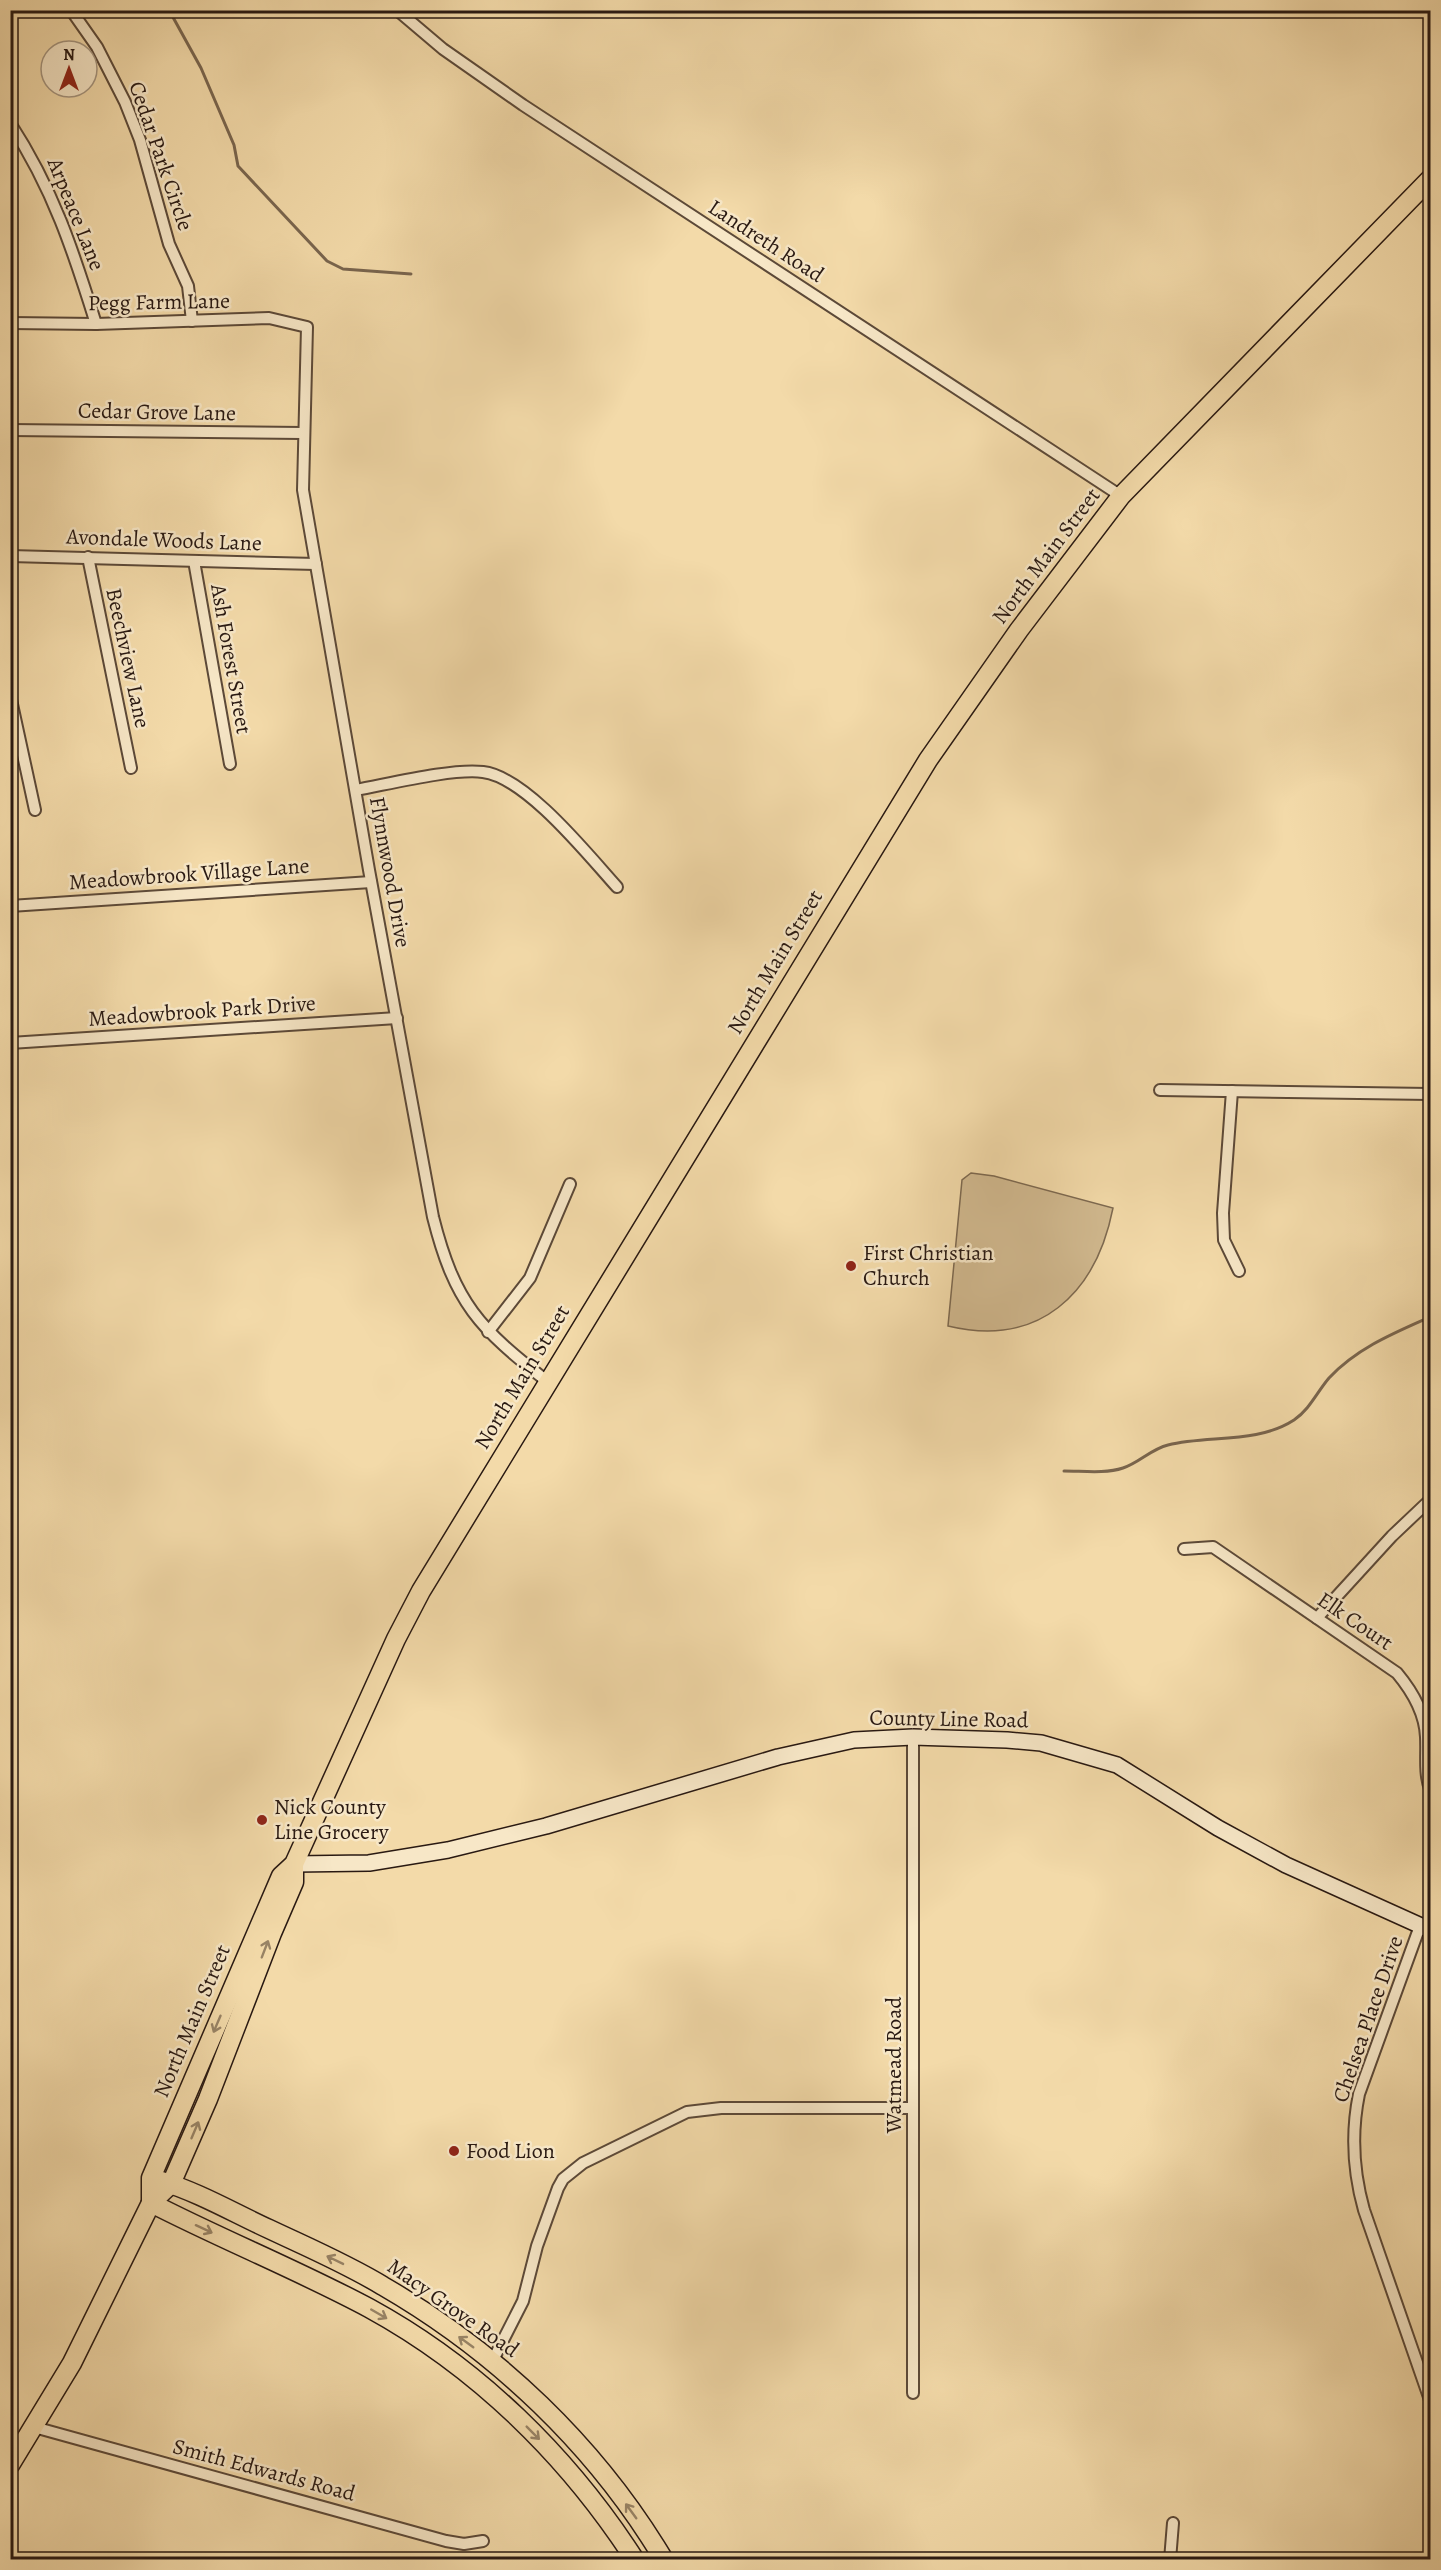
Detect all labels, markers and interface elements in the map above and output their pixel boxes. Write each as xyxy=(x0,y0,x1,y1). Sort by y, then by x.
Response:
north arrow xyxy=(39,39,99,99)
text: N xyxy=(63,44,75,66)
street label: Cedar Park Circle xyxy=(121,77,201,235)
street label: Arpeace Lane xyxy=(39,152,112,275)
street label: Landreth Road xyxy=(702,192,830,290)
street label: Pegg Farm Lane xyxy=(88,286,230,318)
street label: Cedar Grove Lane xyxy=(78,396,236,428)
street label: North Main Street xyxy=(985,482,1107,630)
street label: Avondale Woods Lane xyxy=(65,522,262,558)
street label: Ash Forest Street xyxy=(203,581,259,736)
street label: Beechview Lane xyxy=(99,585,157,731)
street label: Flynnwood Drive xyxy=(362,794,418,950)
street label: Meadowbrook Village Lane xyxy=(68,851,310,897)
street label: North Main Street xyxy=(720,884,830,1040)
street label: Meadowbrook Park Drive xyxy=(87,988,317,1034)
place label: First Christian Church xyxy=(863,1238,994,1293)
marker: First Christian Church xyxy=(844,1259,858,1273)
street label: North Main Street xyxy=(467,1299,577,1455)
street label: Elk Court xyxy=(1311,1585,1399,1657)
street label: County Line Road xyxy=(869,1703,1029,1735)
place label: Nick County Line Grocery xyxy=(274,1792,389,1847)
marker: Nick County Line Grocery xyxy=(255,1813,269,1827)
street label: Chelsea Place Drive xyxy=(1325,1932,1411,2106)
street label: North Main Street xyxy=(146,1940,238,2102)
one-way arrow xyxy=(261,1940,272,1958)
street label: Watmead Road xyxy=(879,1996,909,2134)
one-way arrow xyxy=(211,2015,222,2033)
one-way arrow xyxy=(190,2122,201,2140)
place label: Food Lion xyxy=(466,2136,555,2166)
marker: Food Lion xyxy=(447,2144,461,2158)
one-way arrow xyxy=(194,2224,212,2236)
street label: Macy Grove Road xyxy=(381,2251,525,2365)
one-way arrow xyxy=(326,2254,344,2266)
one-way arrow xyxy=(370,2308,387,2320)
one-way arrow xyxy=(459,2336,475,2348)
one-way arrow xyxy=(526,2425,541,2440)
street label: Smith Edwards Road xyxy=(169,2431,359,2509)
one-way arrow xyxy=(625,2503,637,2519)

